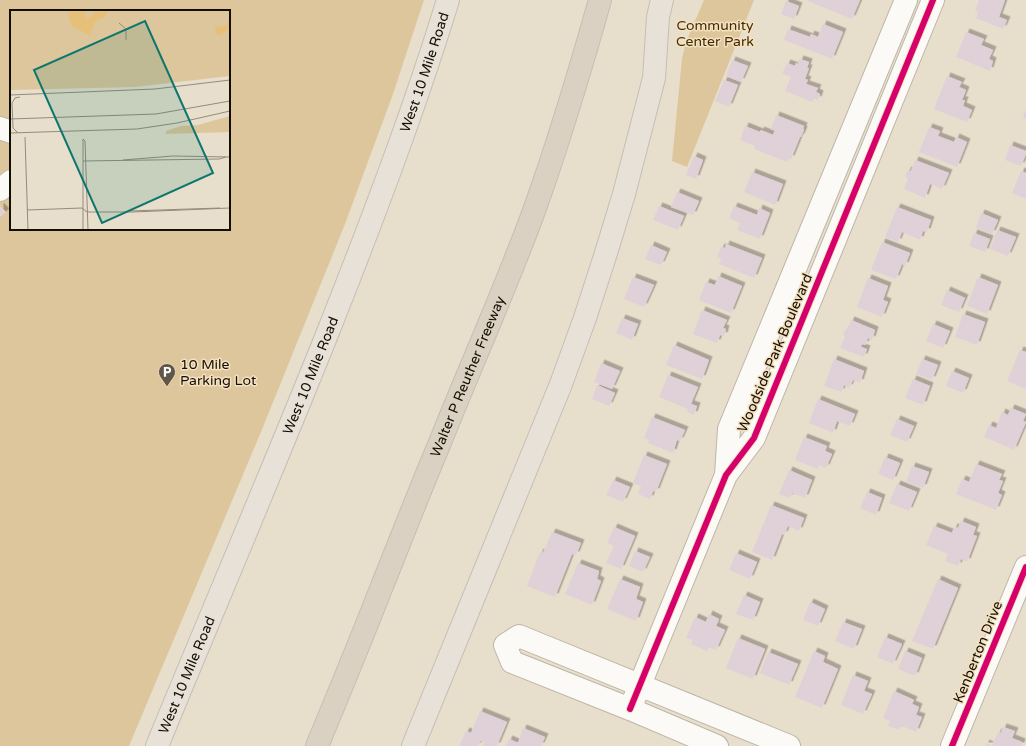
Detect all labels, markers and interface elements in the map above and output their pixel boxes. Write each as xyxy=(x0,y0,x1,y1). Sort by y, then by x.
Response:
inset map xyxy=(10,10,230,230)
street label: West 10 Mile Road xyxy=(396,10,452,135)
park label: Community Center Park xyxy=(676,17,754,50)
street label: Woodside Park Boulevard xyxy=(734,271,816,435)
street label: Walter P Reuther Freeway xyxy=(426,293,508,460)
street label: West 10 Mile Road xyxy=(279,314,342,437)
place label: 10 Mile Parking Lot xyxy=(180,356,257,389)
parking icon: 10 Mile Parking Lot xyxy=(157,362,177,387)
street label: Kenberton Drive xyxy=(950,599,1006,705)
street label: West 10 Mile Road xyxy=(155,614,218,736)

